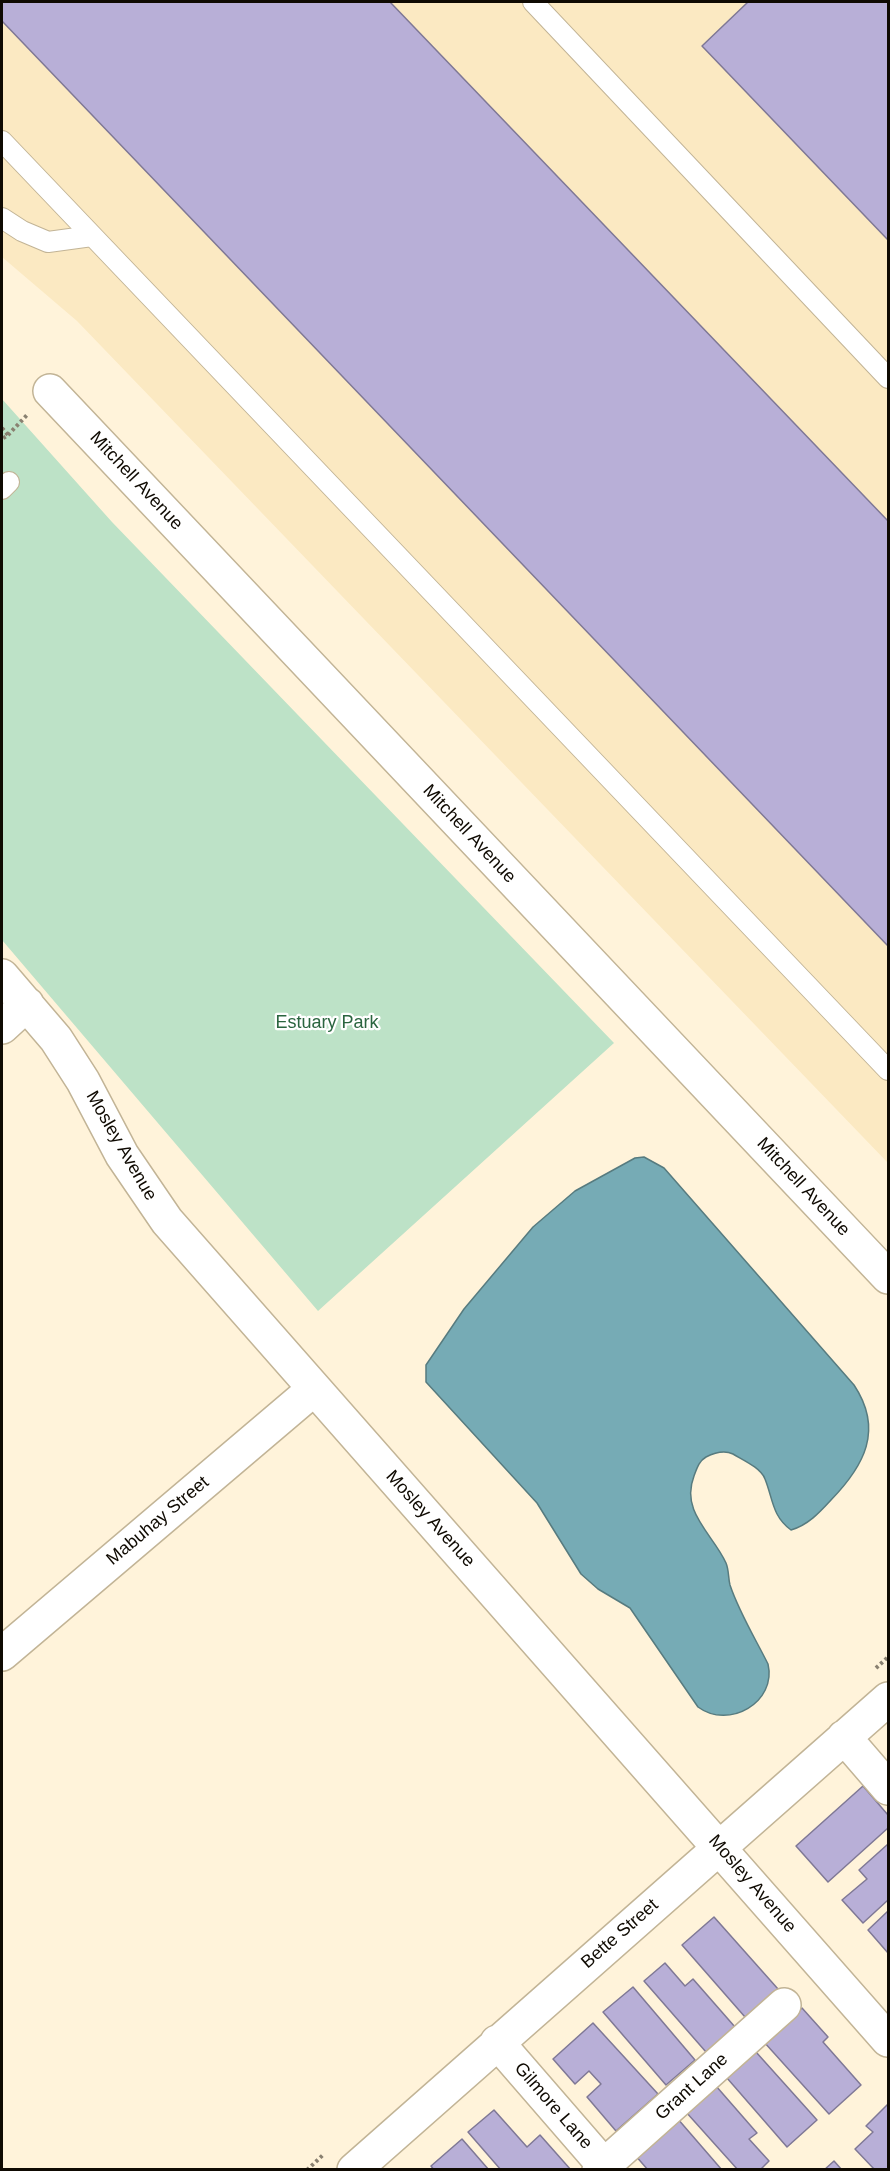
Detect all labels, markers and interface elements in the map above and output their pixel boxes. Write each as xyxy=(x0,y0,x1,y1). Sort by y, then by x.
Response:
street label: Mitchell Avenue xyxy=(85,427,187,535)
street label: Mitchell Avenue xyxy=(418,780,520,888)
park label: Estuary Park xyxy=(275,1012,379,1034)
street label: Mosley Avenue xyxy=(81,1087,161,1205)
street label: Mitchell Avenue xyxy=(752,1133,854,1241)
street label: Mosley Avenue xyxy=(381,1466,479,1572)
street label: Mabuhay Street xyxy=(102,1472,214,1570)
street label: Mosley Avenue xyxy=(704,1831,800,1937)
street label: Bette Street xyxy=(577,1895,663,1973)
street label: Grant Lane xyxy=(651,2049,733,2125)
street label: Gilmore Lane xyxy=(509,2058,597,2154)

